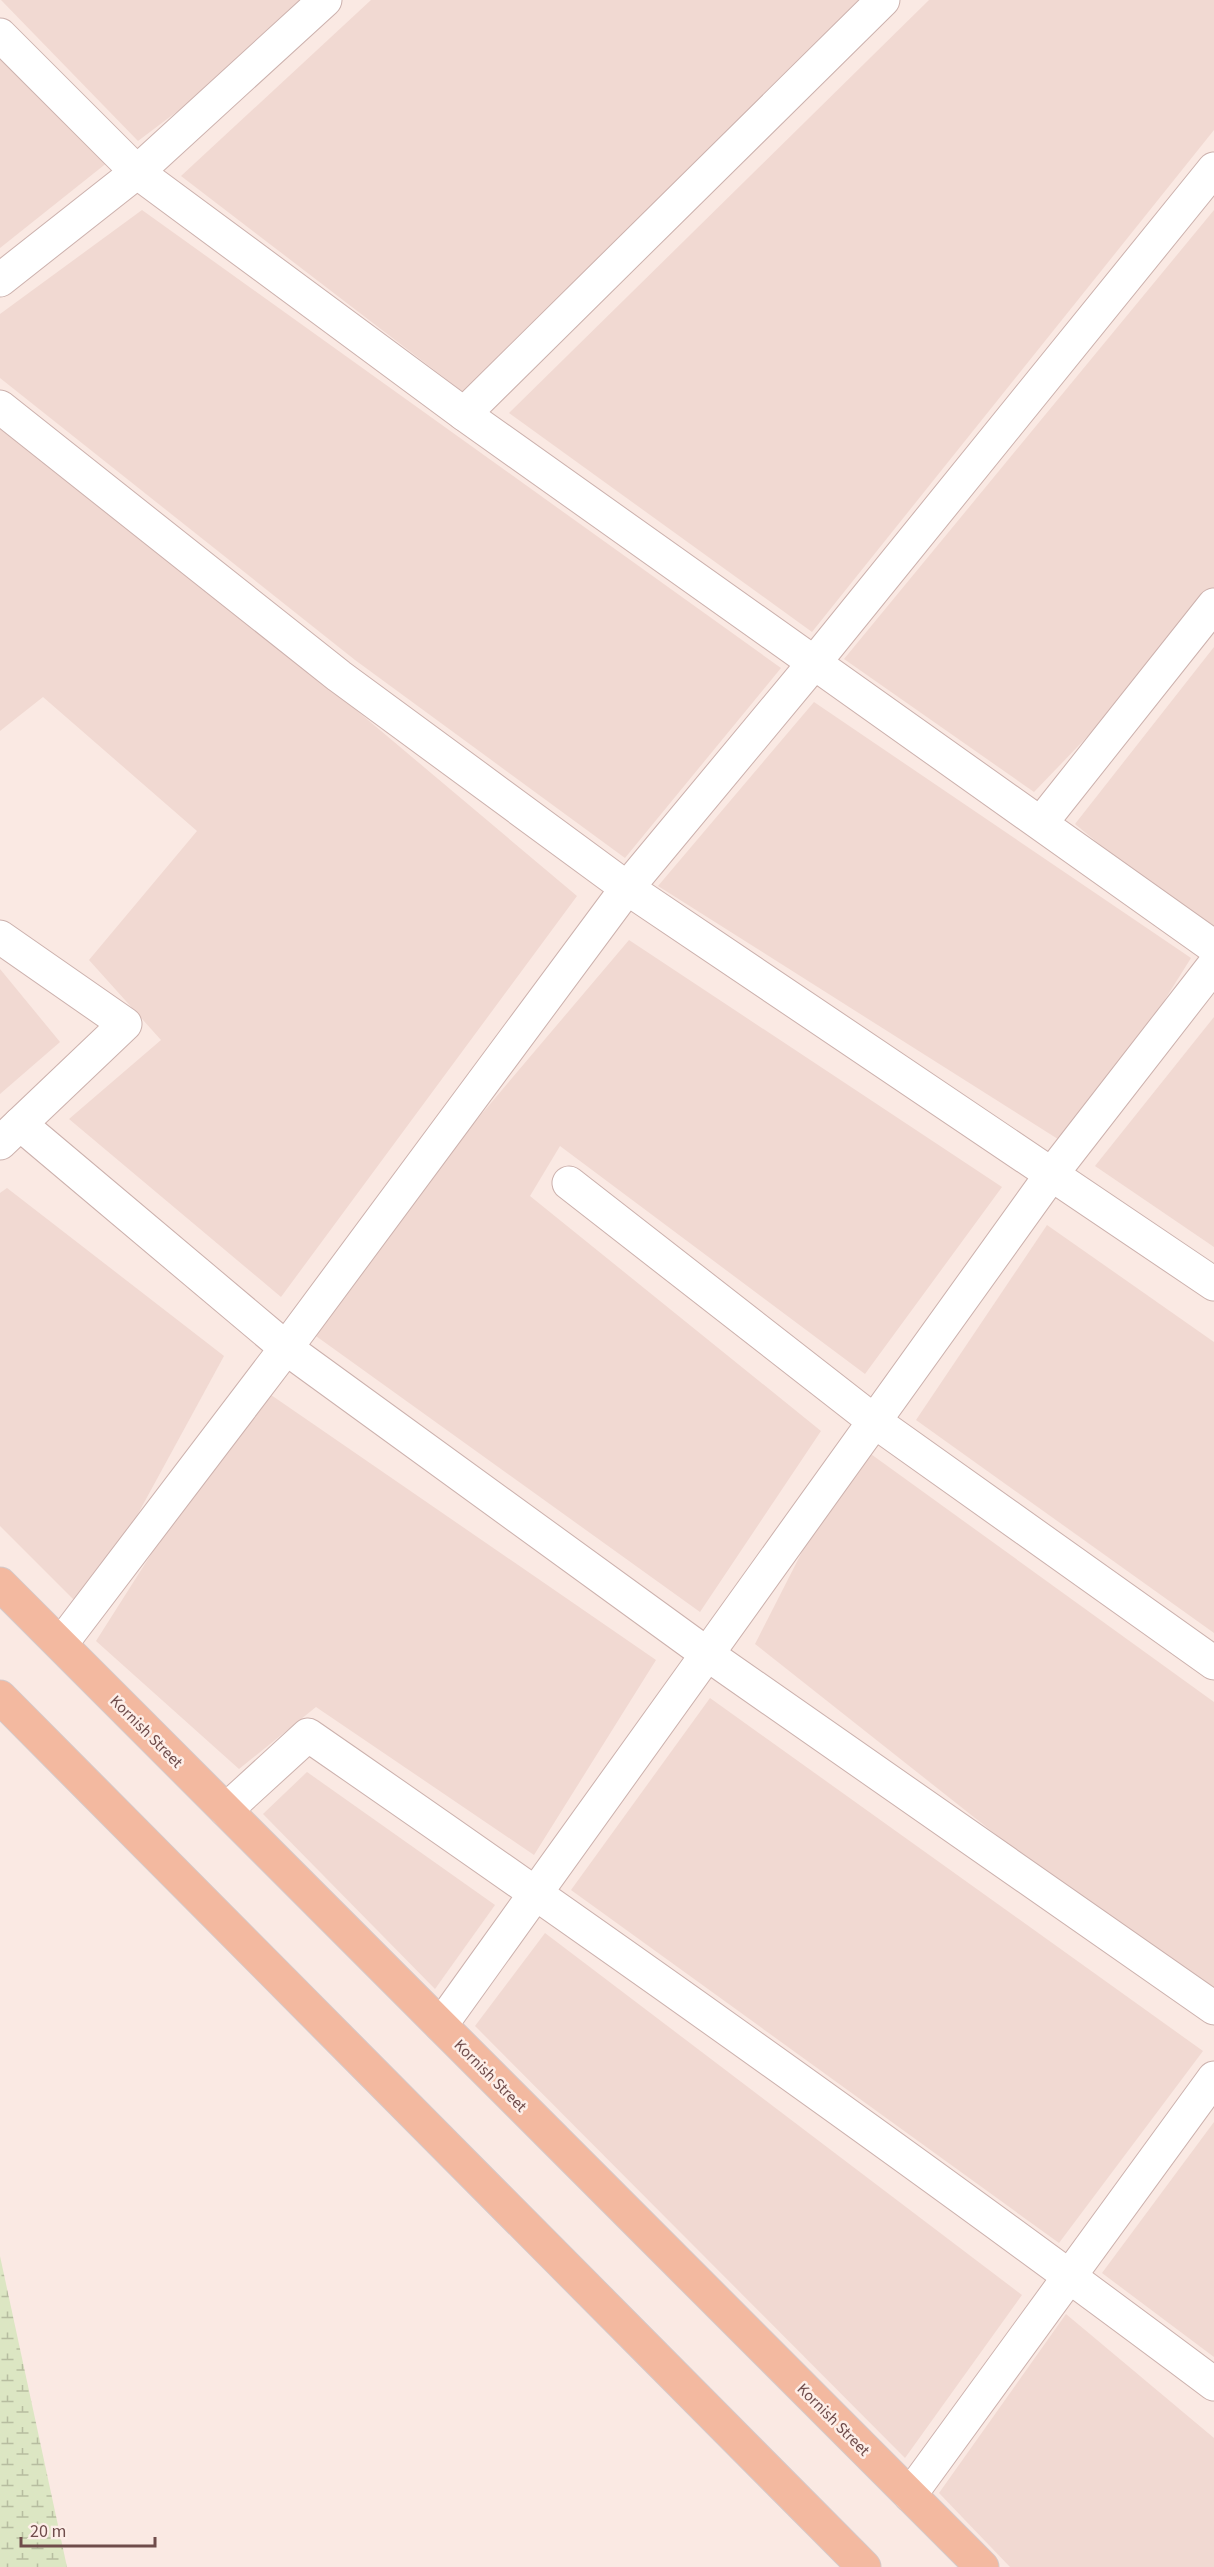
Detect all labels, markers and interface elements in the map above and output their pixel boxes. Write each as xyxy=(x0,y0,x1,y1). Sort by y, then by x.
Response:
street label: Kornish Street xyxy=(105,1690,188,1773)
street label: Kornish Street xyxy=(449,2034,532,2117)
street label: Kornish Street xyxy=(792,2378,875,2461)
scale bar xyxy=(21,2510,154,2548)
text: 20 m xyxy=(30,2519,66,2544)

